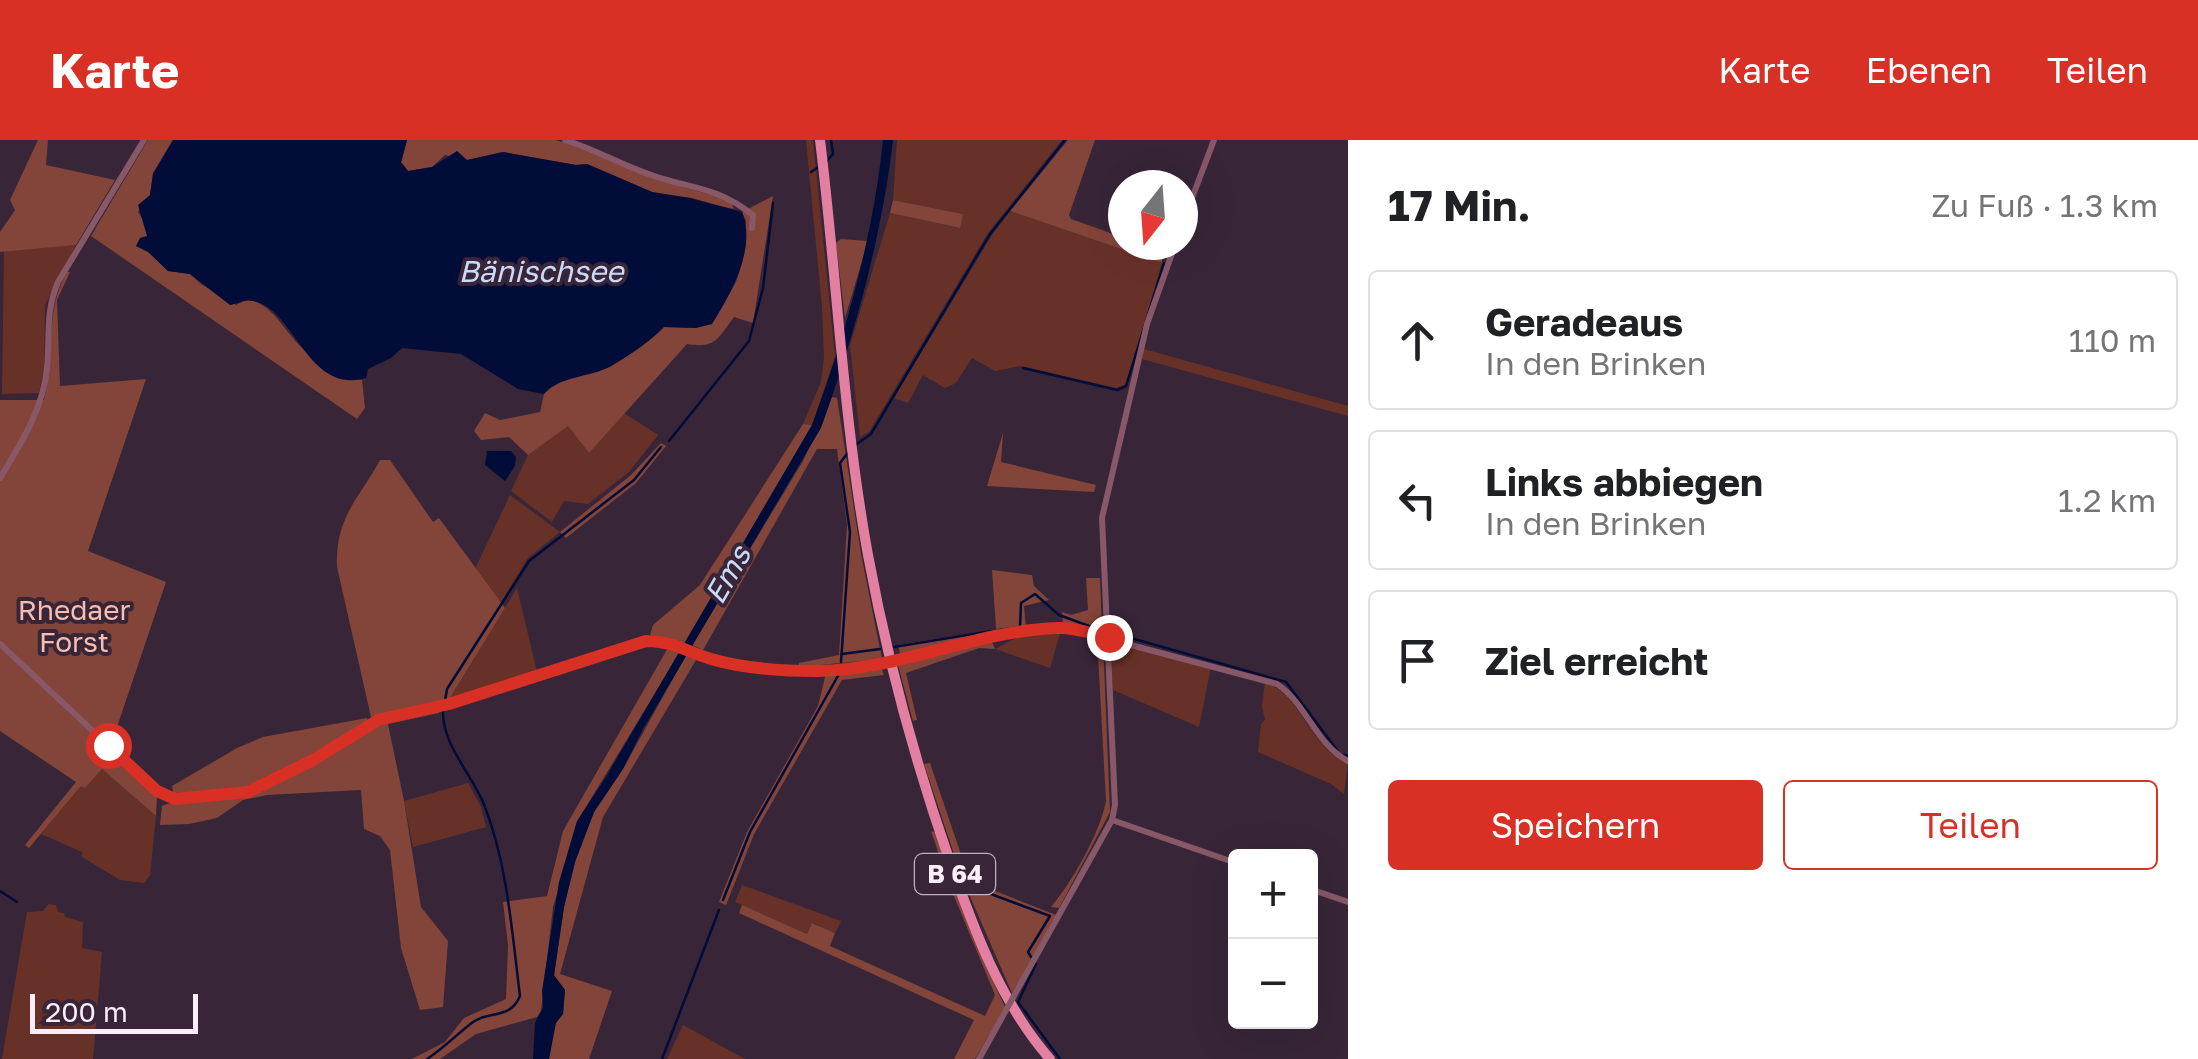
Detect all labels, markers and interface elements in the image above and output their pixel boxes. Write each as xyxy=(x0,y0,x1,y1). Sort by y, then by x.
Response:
text: Karte xyxy=(50,41,179,99)
text: Karte xyxy=(1718,49,1811,91)
text: Ebenen xyxy=(1866,49,1992,91)
text: Teilen xyxy=(2047,49,2148,91)
north arrow xyxy=(1108,170,1198,260)
text: 17 Min. xyxy=(1388,180,1531,230)
text: Zu Fuß · 1.3 km xyxy=(1931,186,2158,224)
water label: Bänischsee xyxy=(459,253,626,289)
text: Geradeaus xyxy=(1485,299,1683,344)
icon: ahead xyxy=(1390,313,1445,368)
text: 110 m xyxy=(2069,321,2156,359)
text: In den Brinken xyxy=(1485,344,1707,382)
text: Links abbiegen xyxy=(1485,459,1763,504)
icon: left xyxy=(1390,473,1445,528)
text: 1.2 km xyxy=(2058,481,2156,519)
text: In den Brinken xyxy=(1485,504,1707,542)
water label: Ems xyxy=(696,538,758,610)
park label: Rhedaer Forst xyxy=(18,593,130,658)
route end xyxy=(1087,615,1133,661)
icon: arrive xyxy=(1390,633,1445,688)
text: Ziel erreicht xyxy=(1485,638,1708,683)
route start xyxy=(86,723,132,769)
button: Speichern xyxy=(1388,780,1763,870)
button: Teilen xyxy=(1783,780,2158,870)
map controls xyxy=(1228,849,1318,1029)
button: + xyxy=(1228,849,1318,939)
road number: B 64 xyxy=(915,854,995,894)
button: − xyxy=(1228,939,1318,1029)
scale bar xyxy=(30,989,198,1034)
text: 200 m xyxy=(45,995,128,1028)

